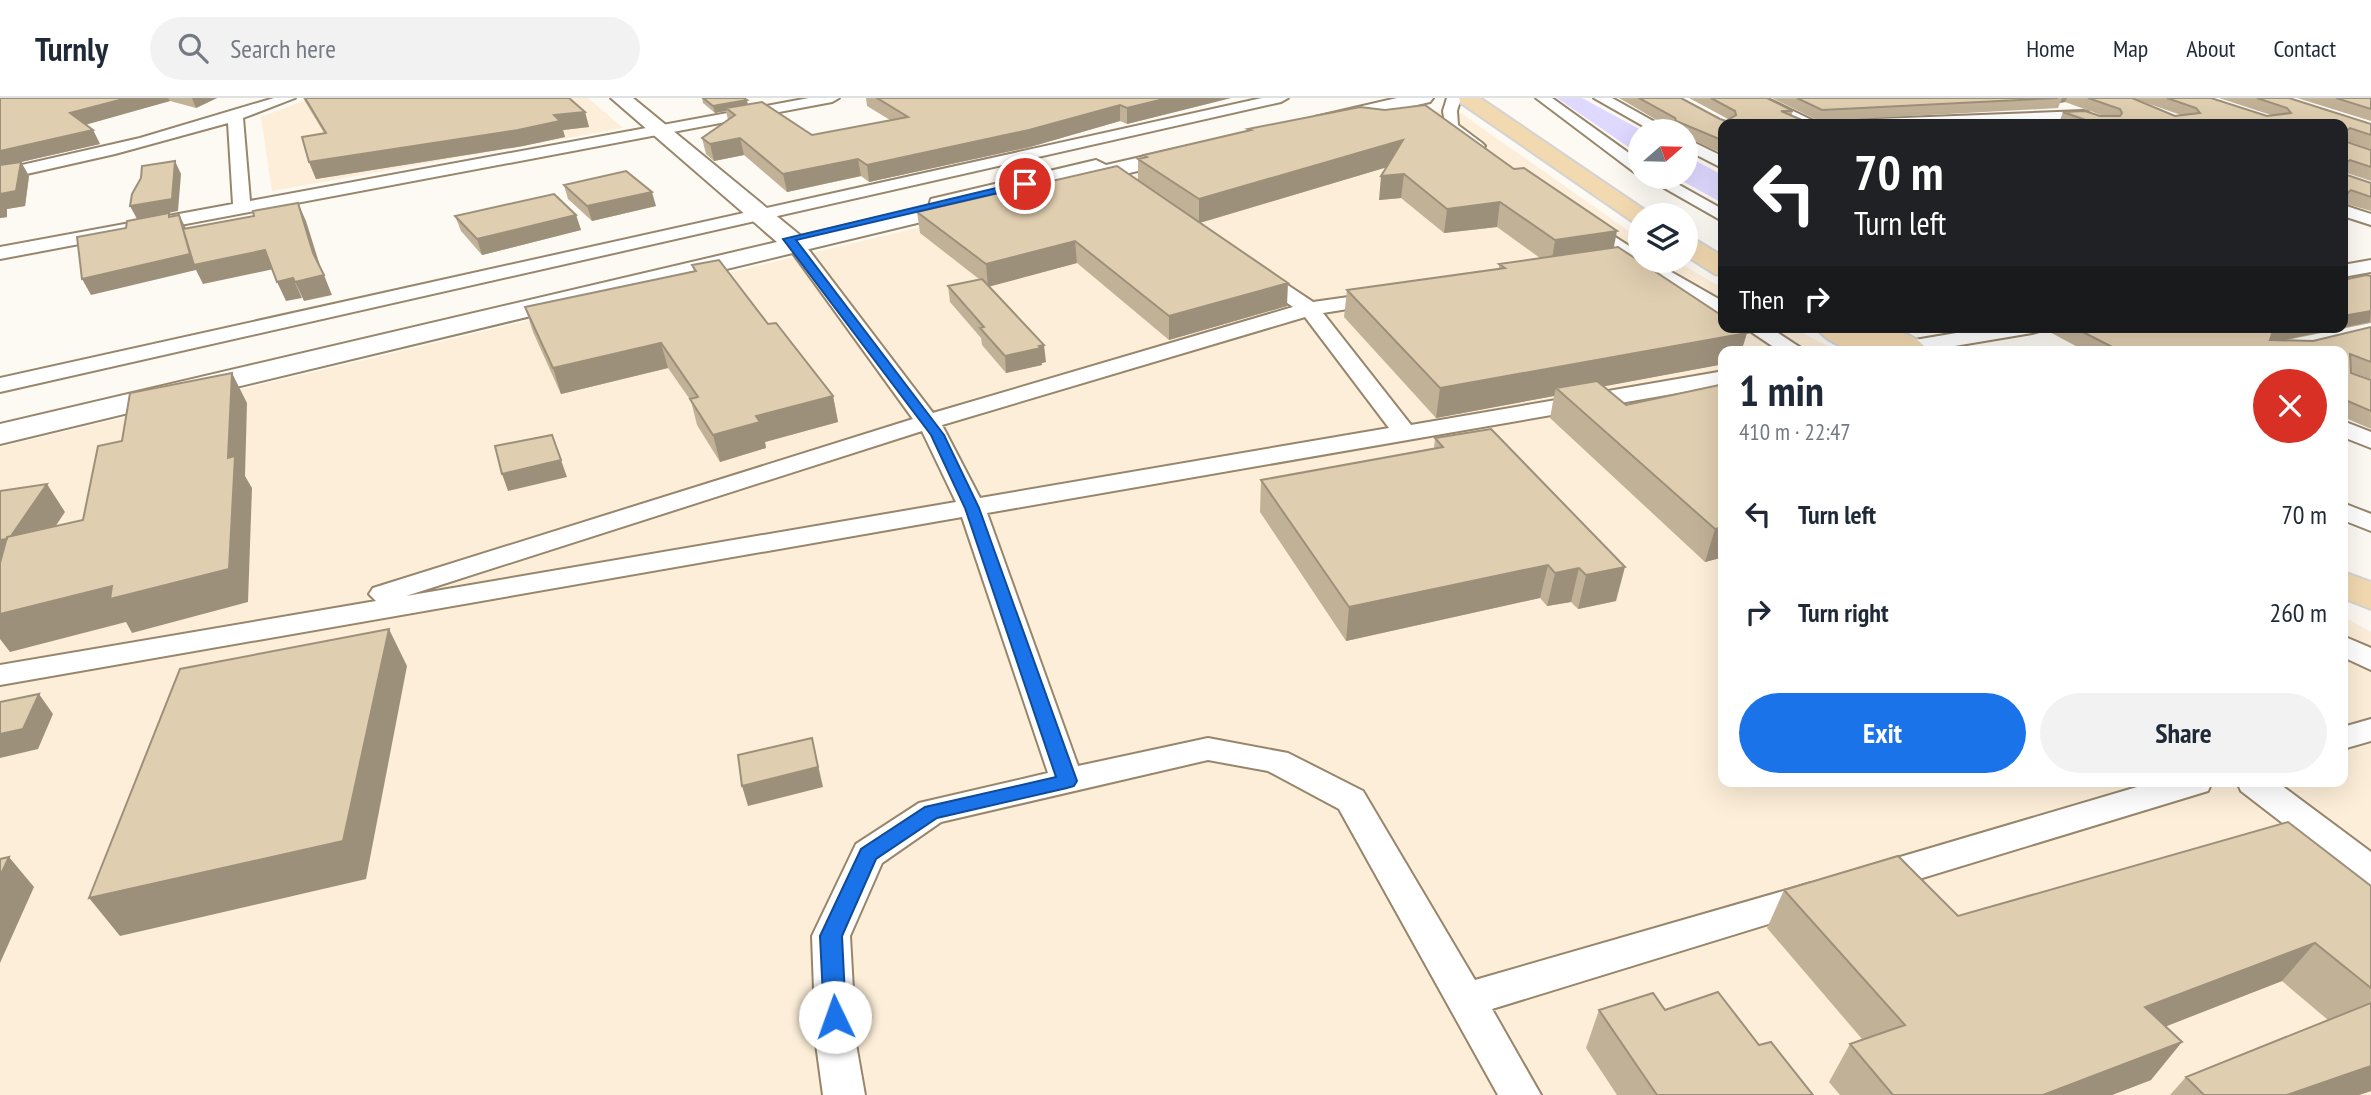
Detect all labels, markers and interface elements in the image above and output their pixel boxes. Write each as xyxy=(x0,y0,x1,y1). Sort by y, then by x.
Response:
search box xyxy=(150,17,640,80)
text: Turnly xyxy=(35,27,108,70)
icon: search xyxy=(174,29,212,67)
text: Search here xyxy=(230,32,336,65)
text: Home xyxy=(2026,33,2075,64)
text: Map xyxy=(2113,33,2148,64)
text: About xyxy=(2186,33,2235,64)
text: Contact xyxy=(2273,33,2336,64)
north arrow xyxy=(1628,119,1698,189)
map controls xyxy=(1628,119,1698,273)
text: 70 m xyxy=(1854,140,1943,204)
icon: left xyxy=(1739,147,1830,238)
pin xyxy=(995,154,1055,214)
icon: arrive xyxy=(1006,165,1044,203)
text: Turn left xyxy=(1854,202,1946,244)
button: layers xyxy=(1628,203,1698,273)
icon: right xyxy=(1798,280,1836,318)
text: Then xyxy=(1739,283,1784,316)
text: 1 min xyxy=(1739,363,1824,418)
button: close xyxy=(2253,369,2327,443)
text: 410 m · 22:47 xyxy=(1739,417,1851,446)
icon: left xyxy=(1739,495,1777,533)
text: Turn left xyxy=(1798,498,1876,531)
text: 70 m xyxy=(2281,498,2327,531)
icon: right xyxy=(1739,593,1777,631)
text: Turn right xyxy=(1798,596,1889,629)
text: 260 m xyxy=(2269,596,2327,629)
button: Exit xyxy=(1739,693,2026,773)
button: Share xyxy=(2040,693,2327,773)
position arrow xyxy=(798,980,872,1054)

